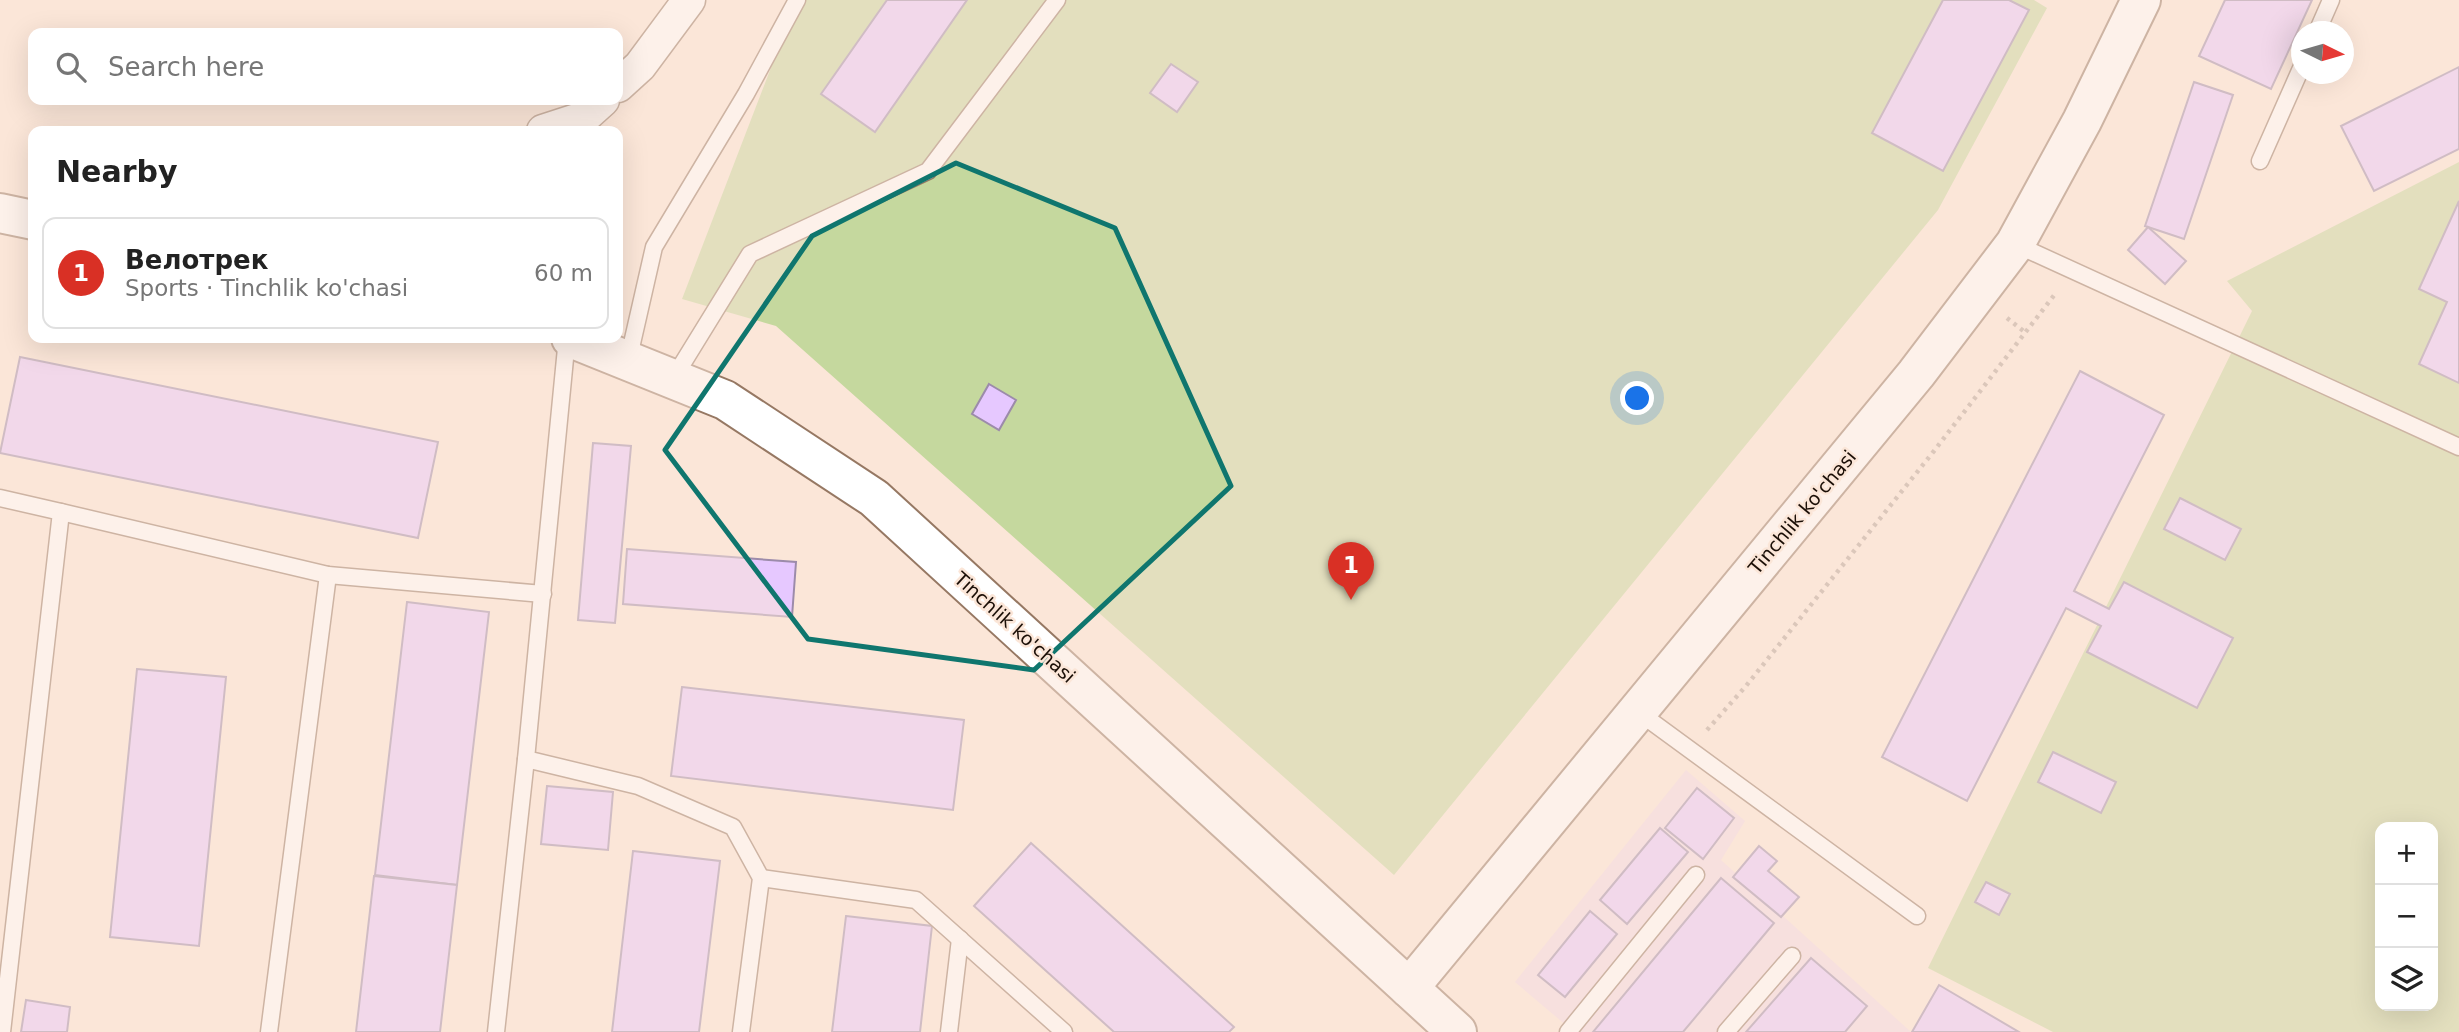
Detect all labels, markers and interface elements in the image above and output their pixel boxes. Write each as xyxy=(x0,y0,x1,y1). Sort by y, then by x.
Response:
north arrow xyxy=(2291,21,2354,84)
search box xyxy=(28,28,623,105)
icon: search xyxy=(52,48,90,86)
text: Search here xyxy=(108,52,264,82)
text: Nearby xyxy=(56,154,178,189)
text: Велотрек xyxy=(125,245,268,275)
text: 1 xyxy=(73,260,89,286)
text: 60 m xyxy=(534,260,593,286)
text: Sports · Tinchlik ko'chasi xyxy=(125,275,408,301)
your location xyxy=(1620,381,1654,415)
street label: Tinchlik ko'chasi xyxy=(1743,446,1860,579)
pin: 1 xyxy=(1328,542,1374,600)
street label: Tinchlik ko'chasi xyxy=(949,566,1080,687)
map controls xyxy=(2375,822,2438,1011)
button: + xyxy=(2375,822,2438,885)
button: − xyxy=(2375,885,2438,948)
button: layers xyxy=(2375,948,2438,1011)

